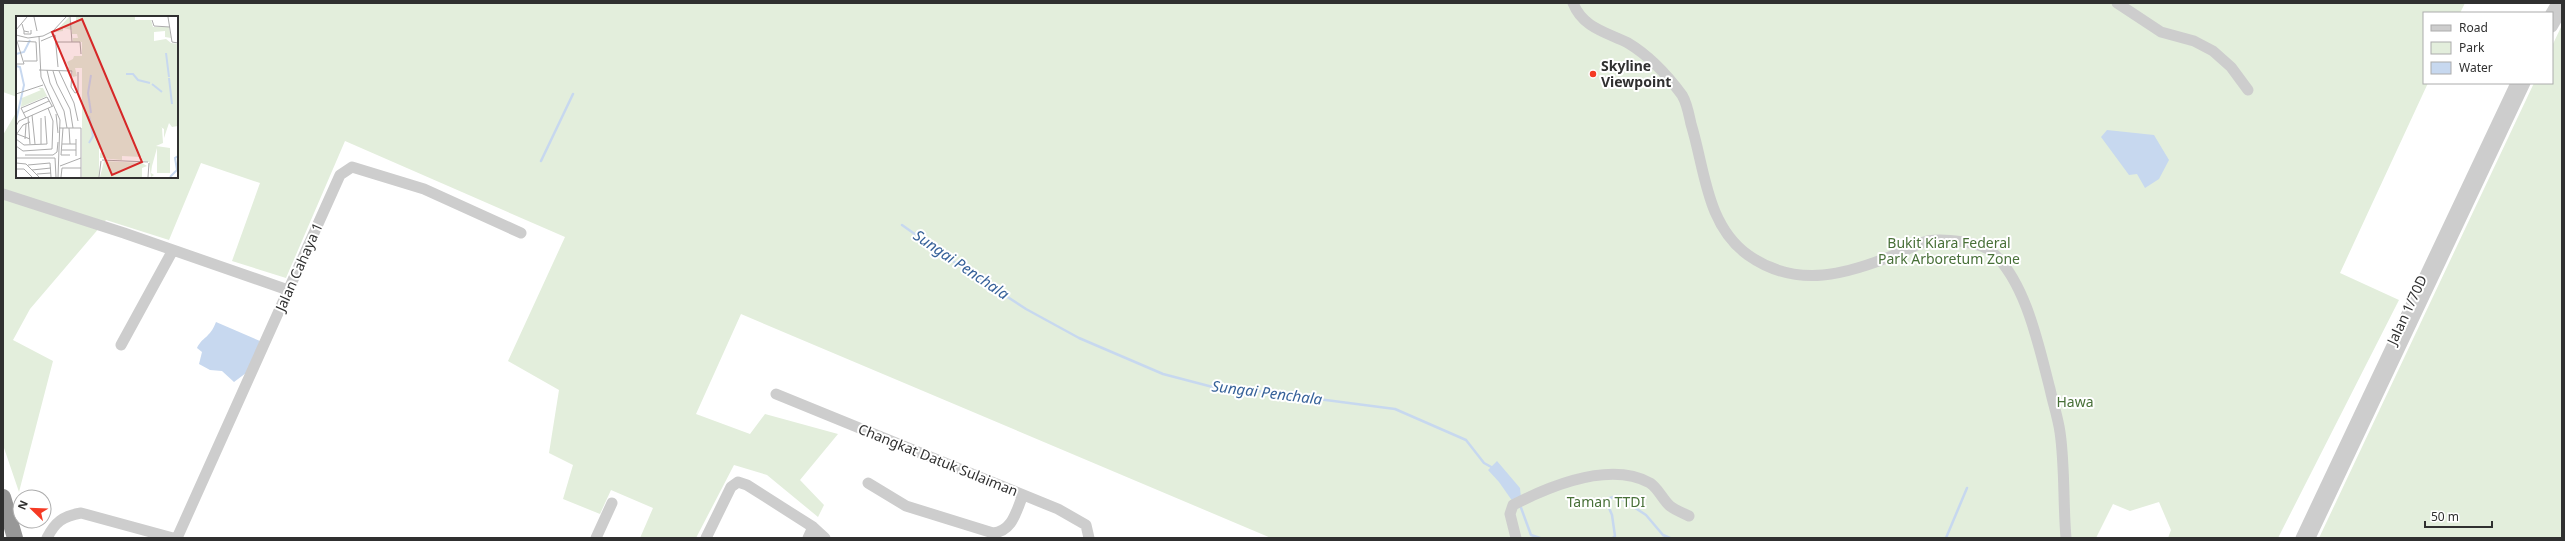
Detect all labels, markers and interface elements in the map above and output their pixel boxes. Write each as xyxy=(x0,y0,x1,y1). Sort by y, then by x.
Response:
legend xyxy=(2423,12,2553,84)
inset map xyxy=(16,16,178,178)
text: Road xyxy=(2459,19,2488,36)
text: Park xyxy=(2459,39,2485,56)
place label: Skyline Viewpoint xyxy=(1601,56,1671,91)
text: Water xyxy=(2459,59,2493,76)
marker: Skyline Viewpoint xyxy=(1588,69,1598,79)
street label: Jalan Cahaya 1 xyxy=(270,219,327,316)
water label: Sungai Penchala xyxy=(910,225,1014,304)
park label: Bukit Kiara Federal Park Arboretum Zone xyxy=(1878,233,2020,268)
street label: Jalan 1/70D xyxy=(2381,272,2431,350)
water label: Sungai Penchala xyxy=(1211,375,1324,409)
park label: Hawa xyxy=(2056,392,2094,411)
street label: Changkat Datuk Sulaiman xyxy=(856,419,1021,500)
north arrow xyxy=(12,489,52,529)
park label: Taman TTDI xyxy=(1567,492,1646,511)
text: N xyxy=(14,498,31,512)
scale bar xyxy=(2425,503,2492,529)
text: 50 m xyxy=(2431,508,2459,525)

